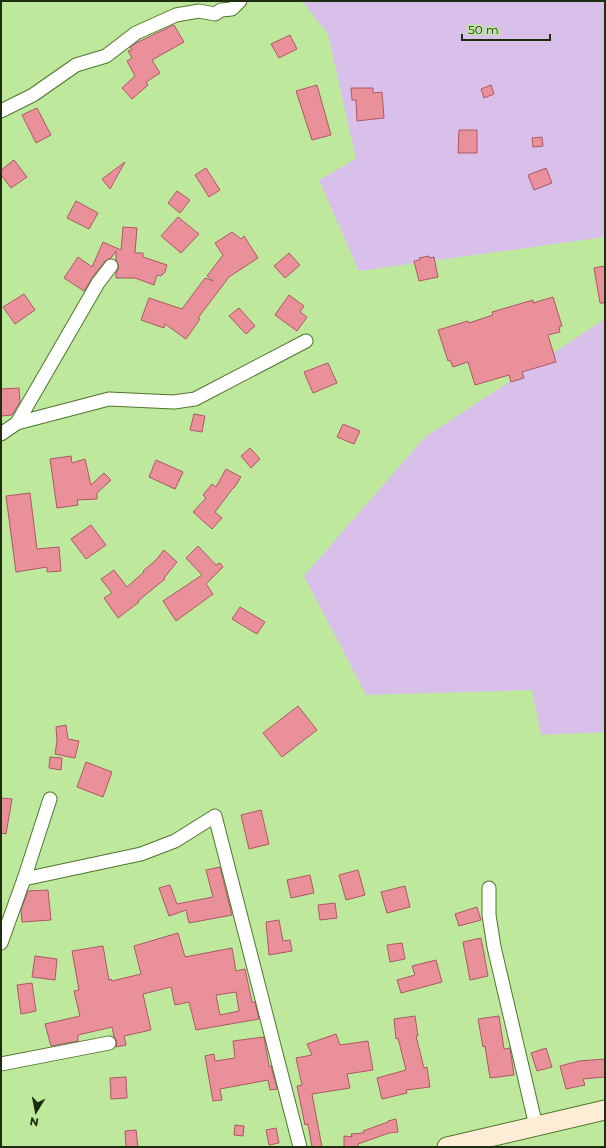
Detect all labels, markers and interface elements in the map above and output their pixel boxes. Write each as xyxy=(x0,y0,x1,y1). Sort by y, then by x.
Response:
scale bar xyxy=(462,16,550,42)
text: 50 m xyxy=(468,22,499,37)
north arrow xyxy=(16,1092,56,1132)
text: N xyxy=(29,1114,40,1130)

